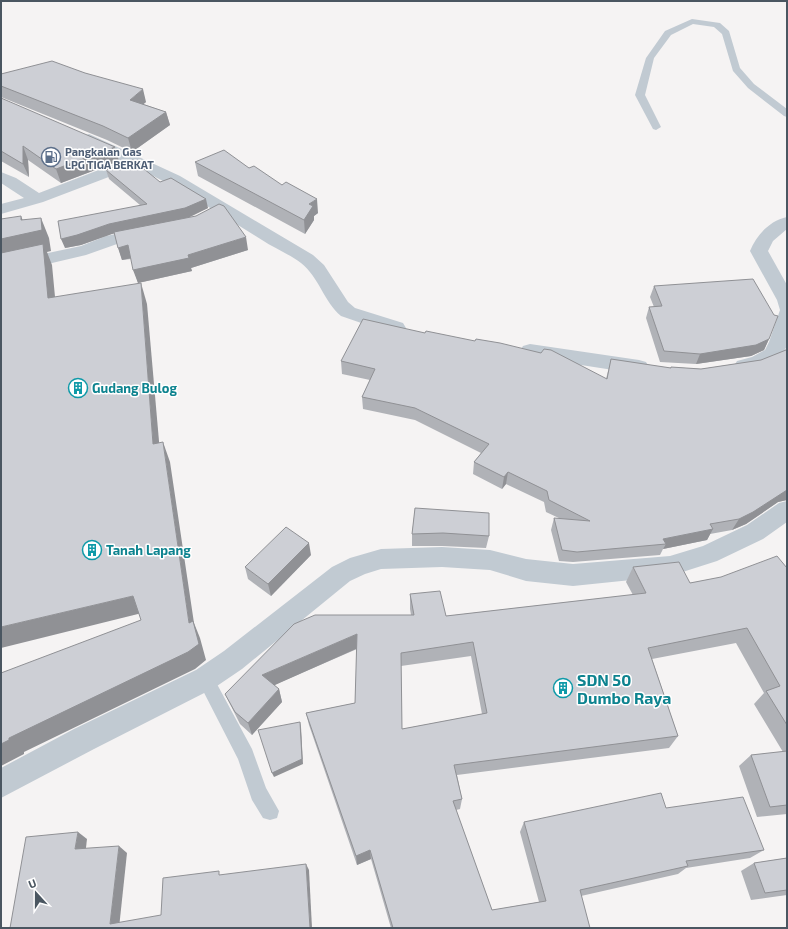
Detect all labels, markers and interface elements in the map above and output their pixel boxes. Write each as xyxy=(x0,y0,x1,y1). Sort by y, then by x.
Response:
place label: Pangkalan Gas LPG TIGA BERKAT xyxy=(65,145,154,171)
fuel station icon: Pangkalan Gas LPG TIGA BERKAT xyxy=(40,146,62,168)
building icon: Gudang Bulog xyxy=(67,377,89,399)
place label: Gudang Bulog xyxy=(92,380,177,396)
building icon: Tanah Lapang xyxy=(81,539,103,561)
place label: Tanah Lapang xyxy=(106,542,191,558)
place label: SDN 50 Dumbo Raya xyxy=(577,670,671,708)
building icon: SDN 50 Dumbo Raya xyxy=(552,677,574,699)
north arrow xyxy=(16,873,56,913)
text: U xyxy=(26,876,38,891)

